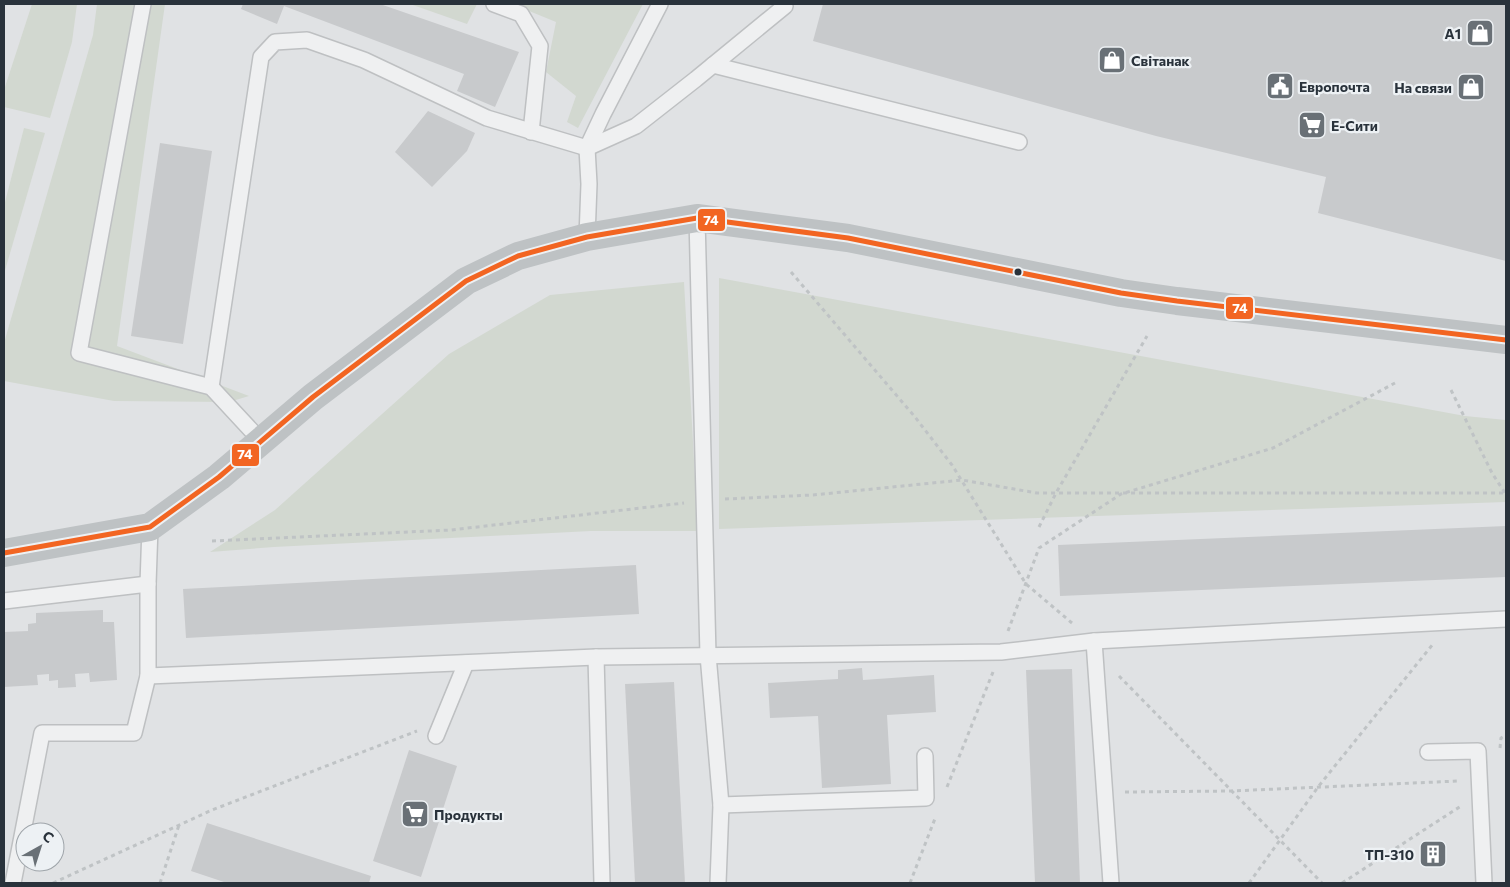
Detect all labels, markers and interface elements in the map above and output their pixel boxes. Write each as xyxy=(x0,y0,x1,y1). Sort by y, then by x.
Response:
shop icon: A1 xyxy=(1465,18,1495,48)
place label: A1 xyxy=(1445,25,1461,42)
shop icon: Світанак xyxy=(1097,45,1127,75)
place label: Світанак xyxy=(1131,52,1190,69)
public building icon: Европочта xyxy=(1265,71,1295,101)
shop icon: На связи xyxy=(1456,72,1486,102)
place label: Европочта xyxy=(1299,78,1370,95)
place label: На связи xyxy=(1394,79,1452,96)
supermarket icon: Е-Сити xyxy=(1297,110,1327,140)
place label: Е-Сити xyxy=(1331,117,1378,134)
line badge: 74 xyxy=(697,208,726,232)
text: 74 xyxy=(703,211,719,228)
unlabelled marker xyxy=(1013,267,1023,277)
line badge: 74 xyxy=(1225,296,1254,320)
text: 74 xyxy=(1232,299,1248,316)
line badge: 74 xyxy=(231,443,260,467)
text: 74 xyxy=(237,445,253,462)
supermarket icon: Продукты xyxy=(400,799,430,829)
place label: Продукты xyxy=(434,806,503,823)
north arrow xyxy=(15,822,65,872)
text: С xyxy=(39,827,58,846)
building icon: ТП-310 xyxy=(1418,839,1448,869)
place label: ТП-310 xyxy=(1365,846,1414,863)

